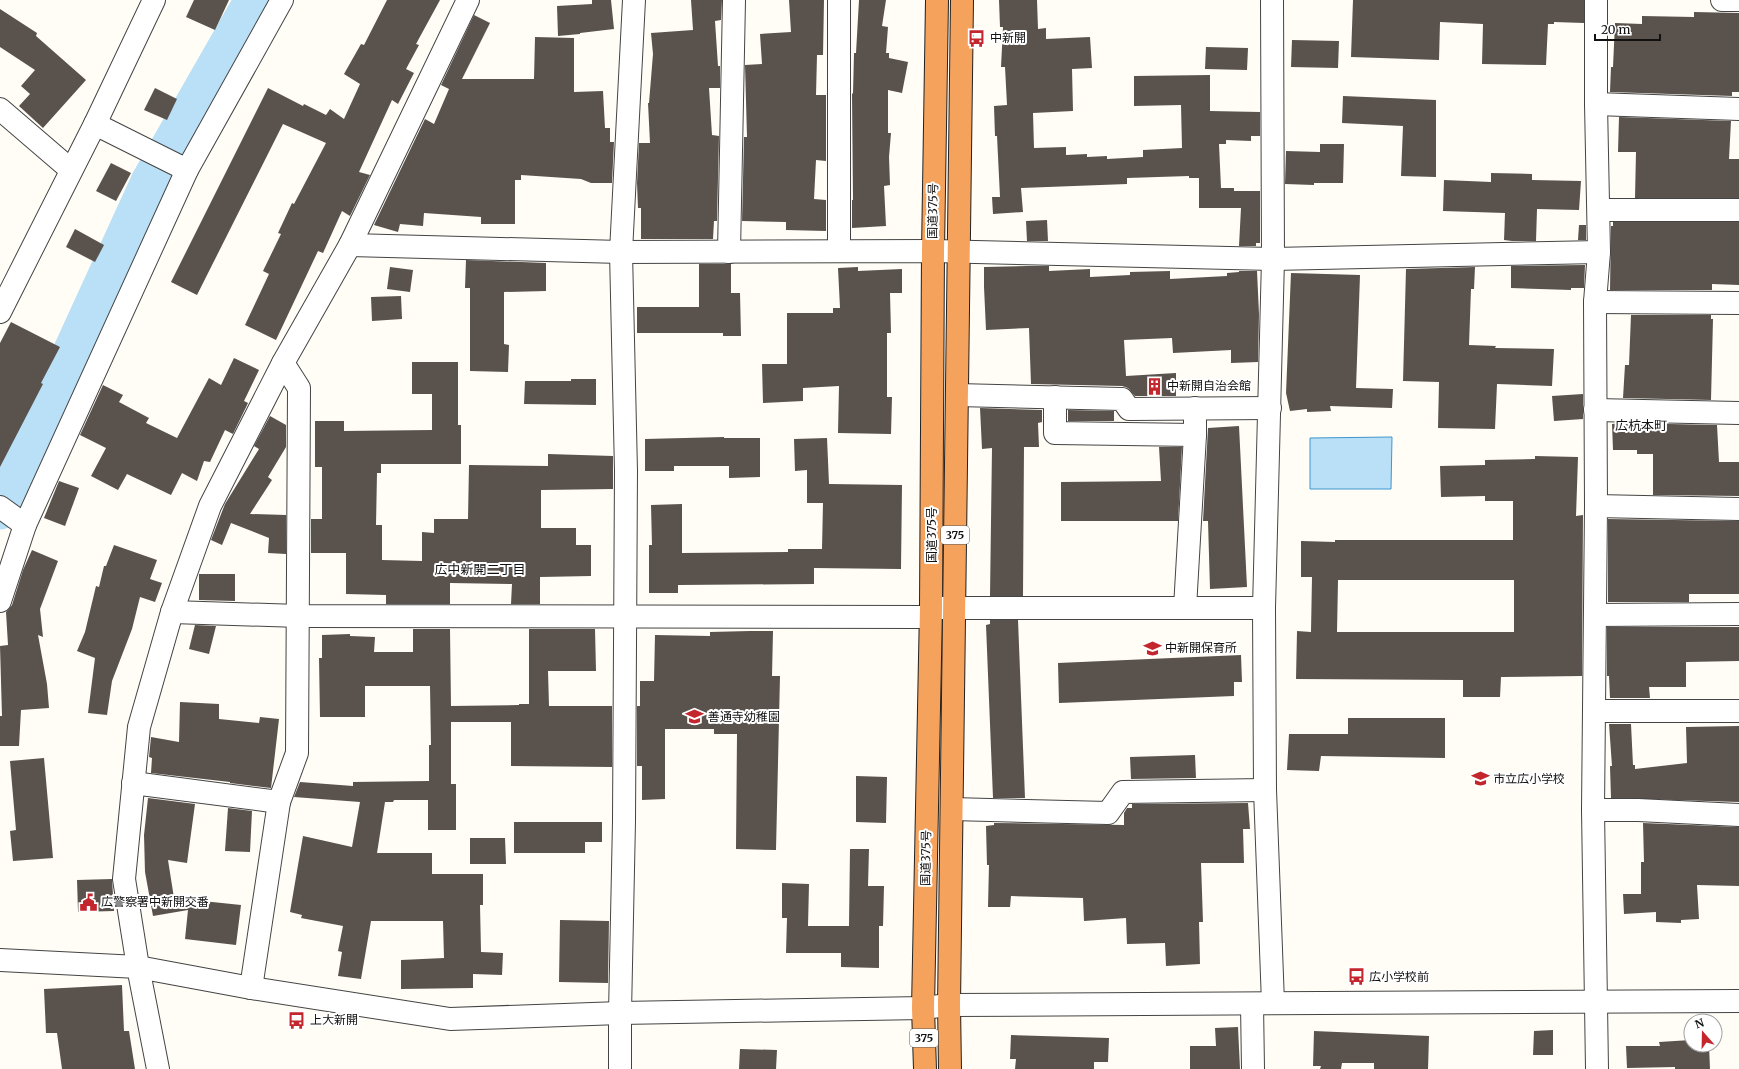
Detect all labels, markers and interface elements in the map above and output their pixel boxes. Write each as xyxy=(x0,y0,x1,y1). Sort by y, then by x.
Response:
scale bar xyxy=(1595,16,1660,42)
text: 20 m xyxy=(1601,22,1630,37)
bus stop icon: 中新開 xyxy=(967,28,987,48)
place label: 中新開 xyxy=(990,30,1026,45)
street label: 国道375号 xyxy=(925,183,940,239)
building icon: 中新開自治会館 xyxy=(1144,376,1164,396)
place label: 中新開自治会館 xyxy=(1167,378,1251,393)
district label: 広杭本町 xyxy=(1615,417,1667,434)
street label: 国道375号 xyxy=(924,507,939,563)
road number: 375 xyxy=(941,526,969,544)
district label: 広中新開二丁目 xyxy=(434,561,526,578)
school or university icon: 中新開保育所 xyxy=(1142,638,1162,658)
place label: 中新開保育所 xyxy=(1165,640,1237,655)
school or university icon: 善通寺幼稚園 xyxy=(685,707,705,727)
place label: 善通寺幼稚園 xyxy=(708,709,780,724)
school or university icon: 市立広小学校 xyxy=(1470,769,1490,789)
place label: 市立広小学校 xyxy=(1493,771,1565,786)
street label: 国道375号 xyxy=(918,830,933,886)
public building icon: 広警察署中新開交番 xyxy=(78,892,98,912)
place label: 広警察署中新開交番 xyxy=(101,894,209,909)
bus stop icon: 広小学校前 xyxy=(1346,967,1366,987)
place label: 広小学校前 xyxy=(1369,969,1429,984)
bus stop icon: 上大新開 xyxy=(287,1010,307,1030)
place label: 上大新開 xyxy=(310,1012,358,1027)
north arrow xyxy=(1683,1013,1723,1053)
text: N xyxy=(1693,1015,1706,1032)
road number: 375 xyxy=(910,1029,938,1047)

